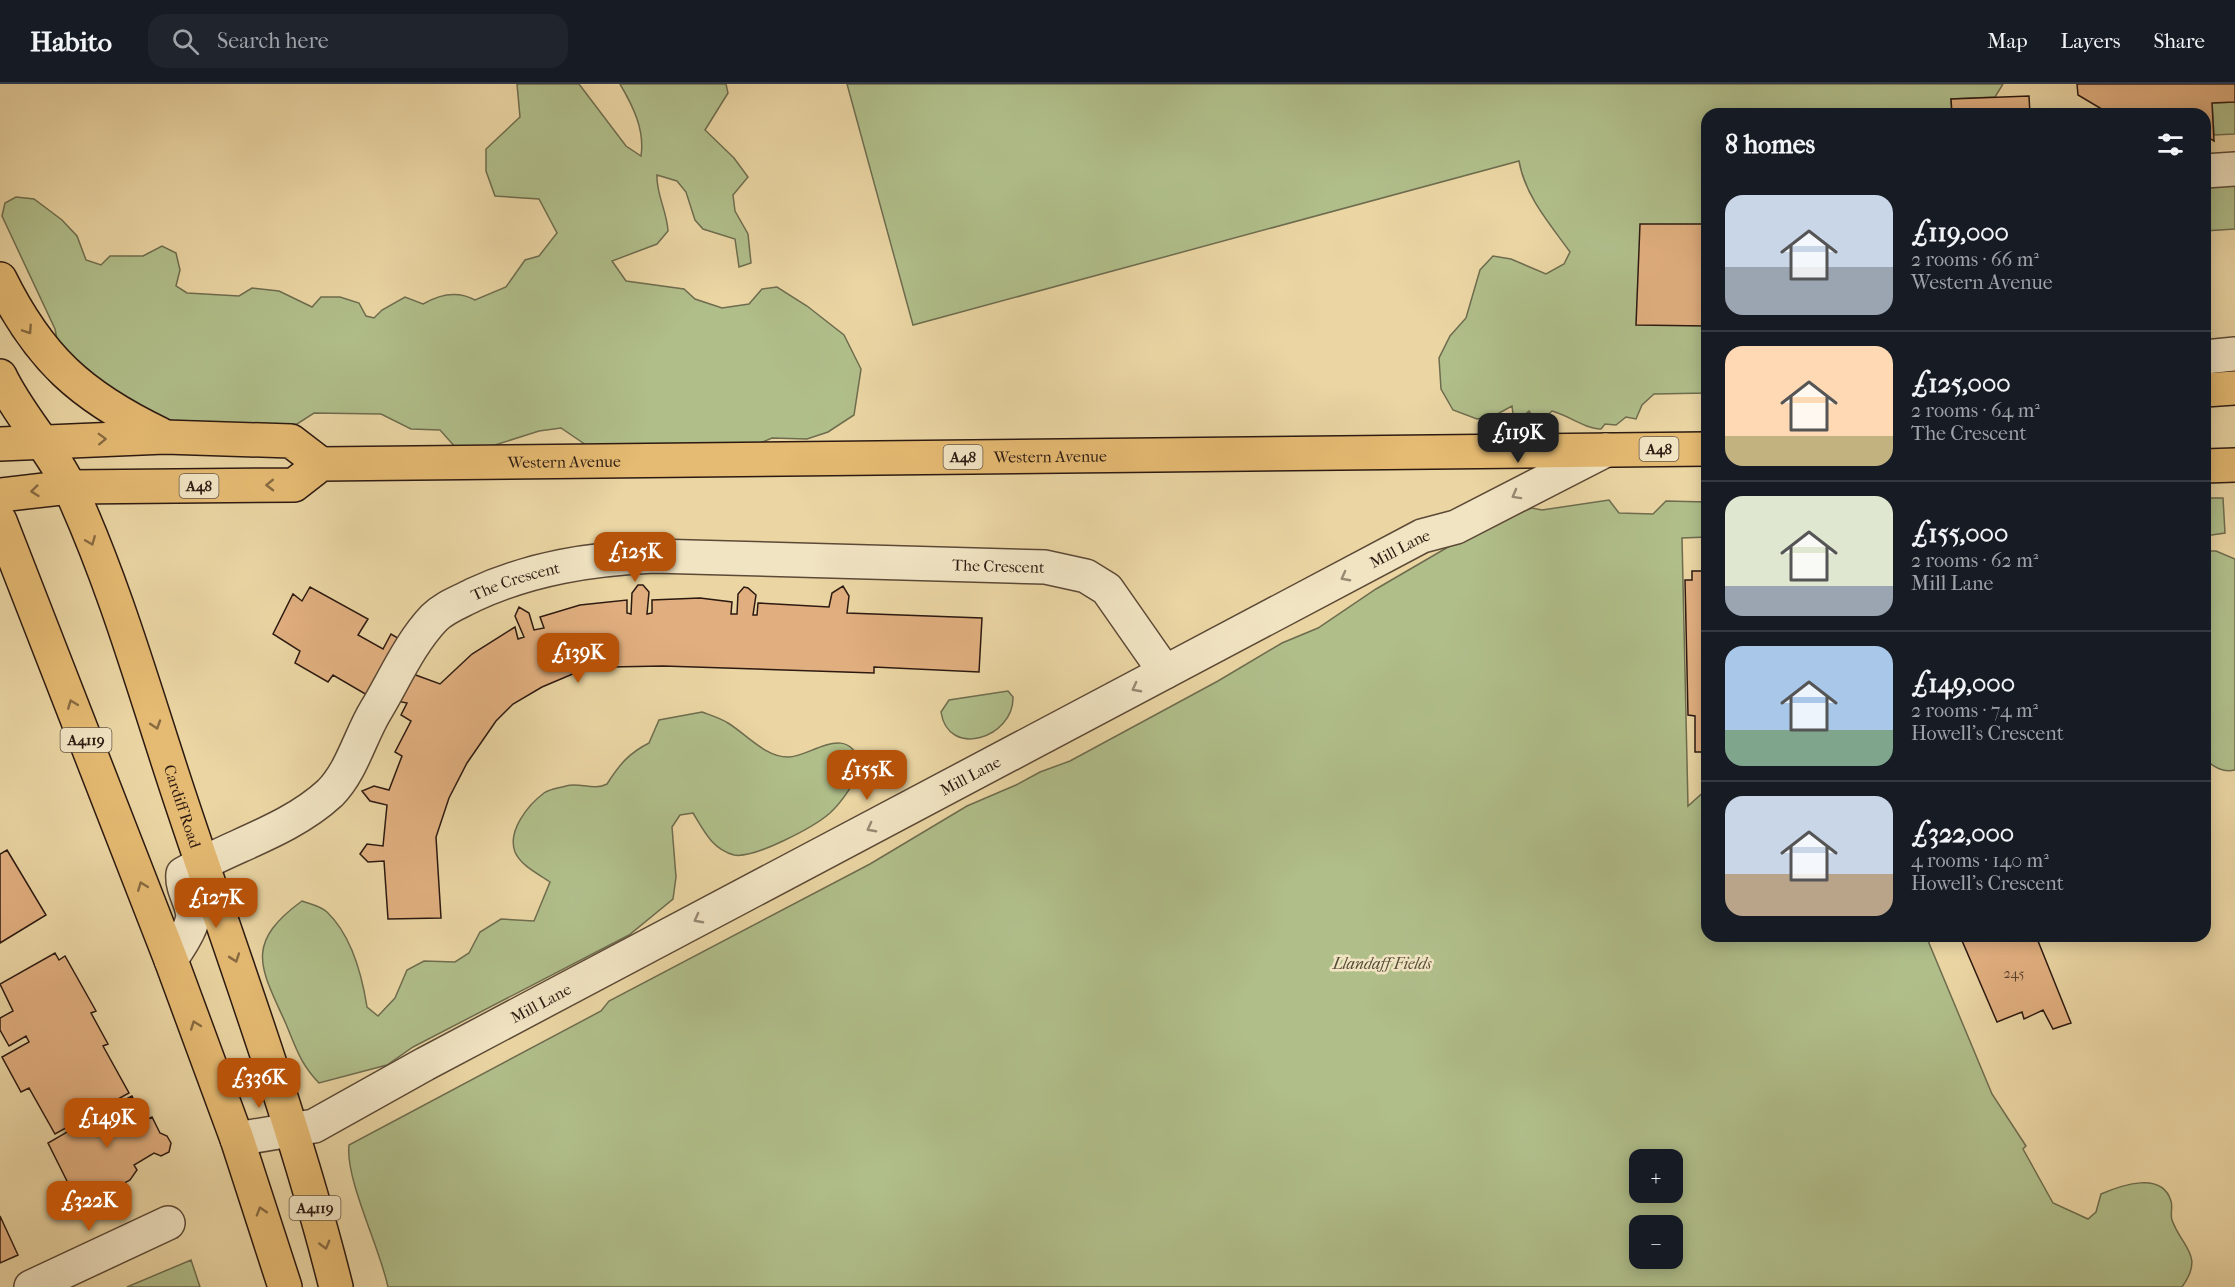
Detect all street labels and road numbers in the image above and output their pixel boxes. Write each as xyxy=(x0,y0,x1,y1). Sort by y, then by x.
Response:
road number: A48 xyxy=(1640,437,1678,461)
road number: A48 xyxy=(944,445,982,469)
street label: Western Avenue xyxy=(993,446,1107,467)
street label: Western Avenue xyxy=(507,452,621,472)
road number: A48 xyxy=(180,474,218,498)
street label: Mill Lane xyxy=(1366,525,1432,572)
street label: The Crescent xyxy=(952,555,1045,577)
street label: The Crescent xyxy=(468,558,562,605)
road number: A4119 xyxy=(60,728,112,752)
street label: Mill Lane xyxy=(937,752,1004,800)
street label: Cardiff Road xyxy=(160,762,205,851)
street label: Mill Lane xyxy=(507,979,574,1027)
road number: A4119 xyxy=(290,1196,340,1220)

